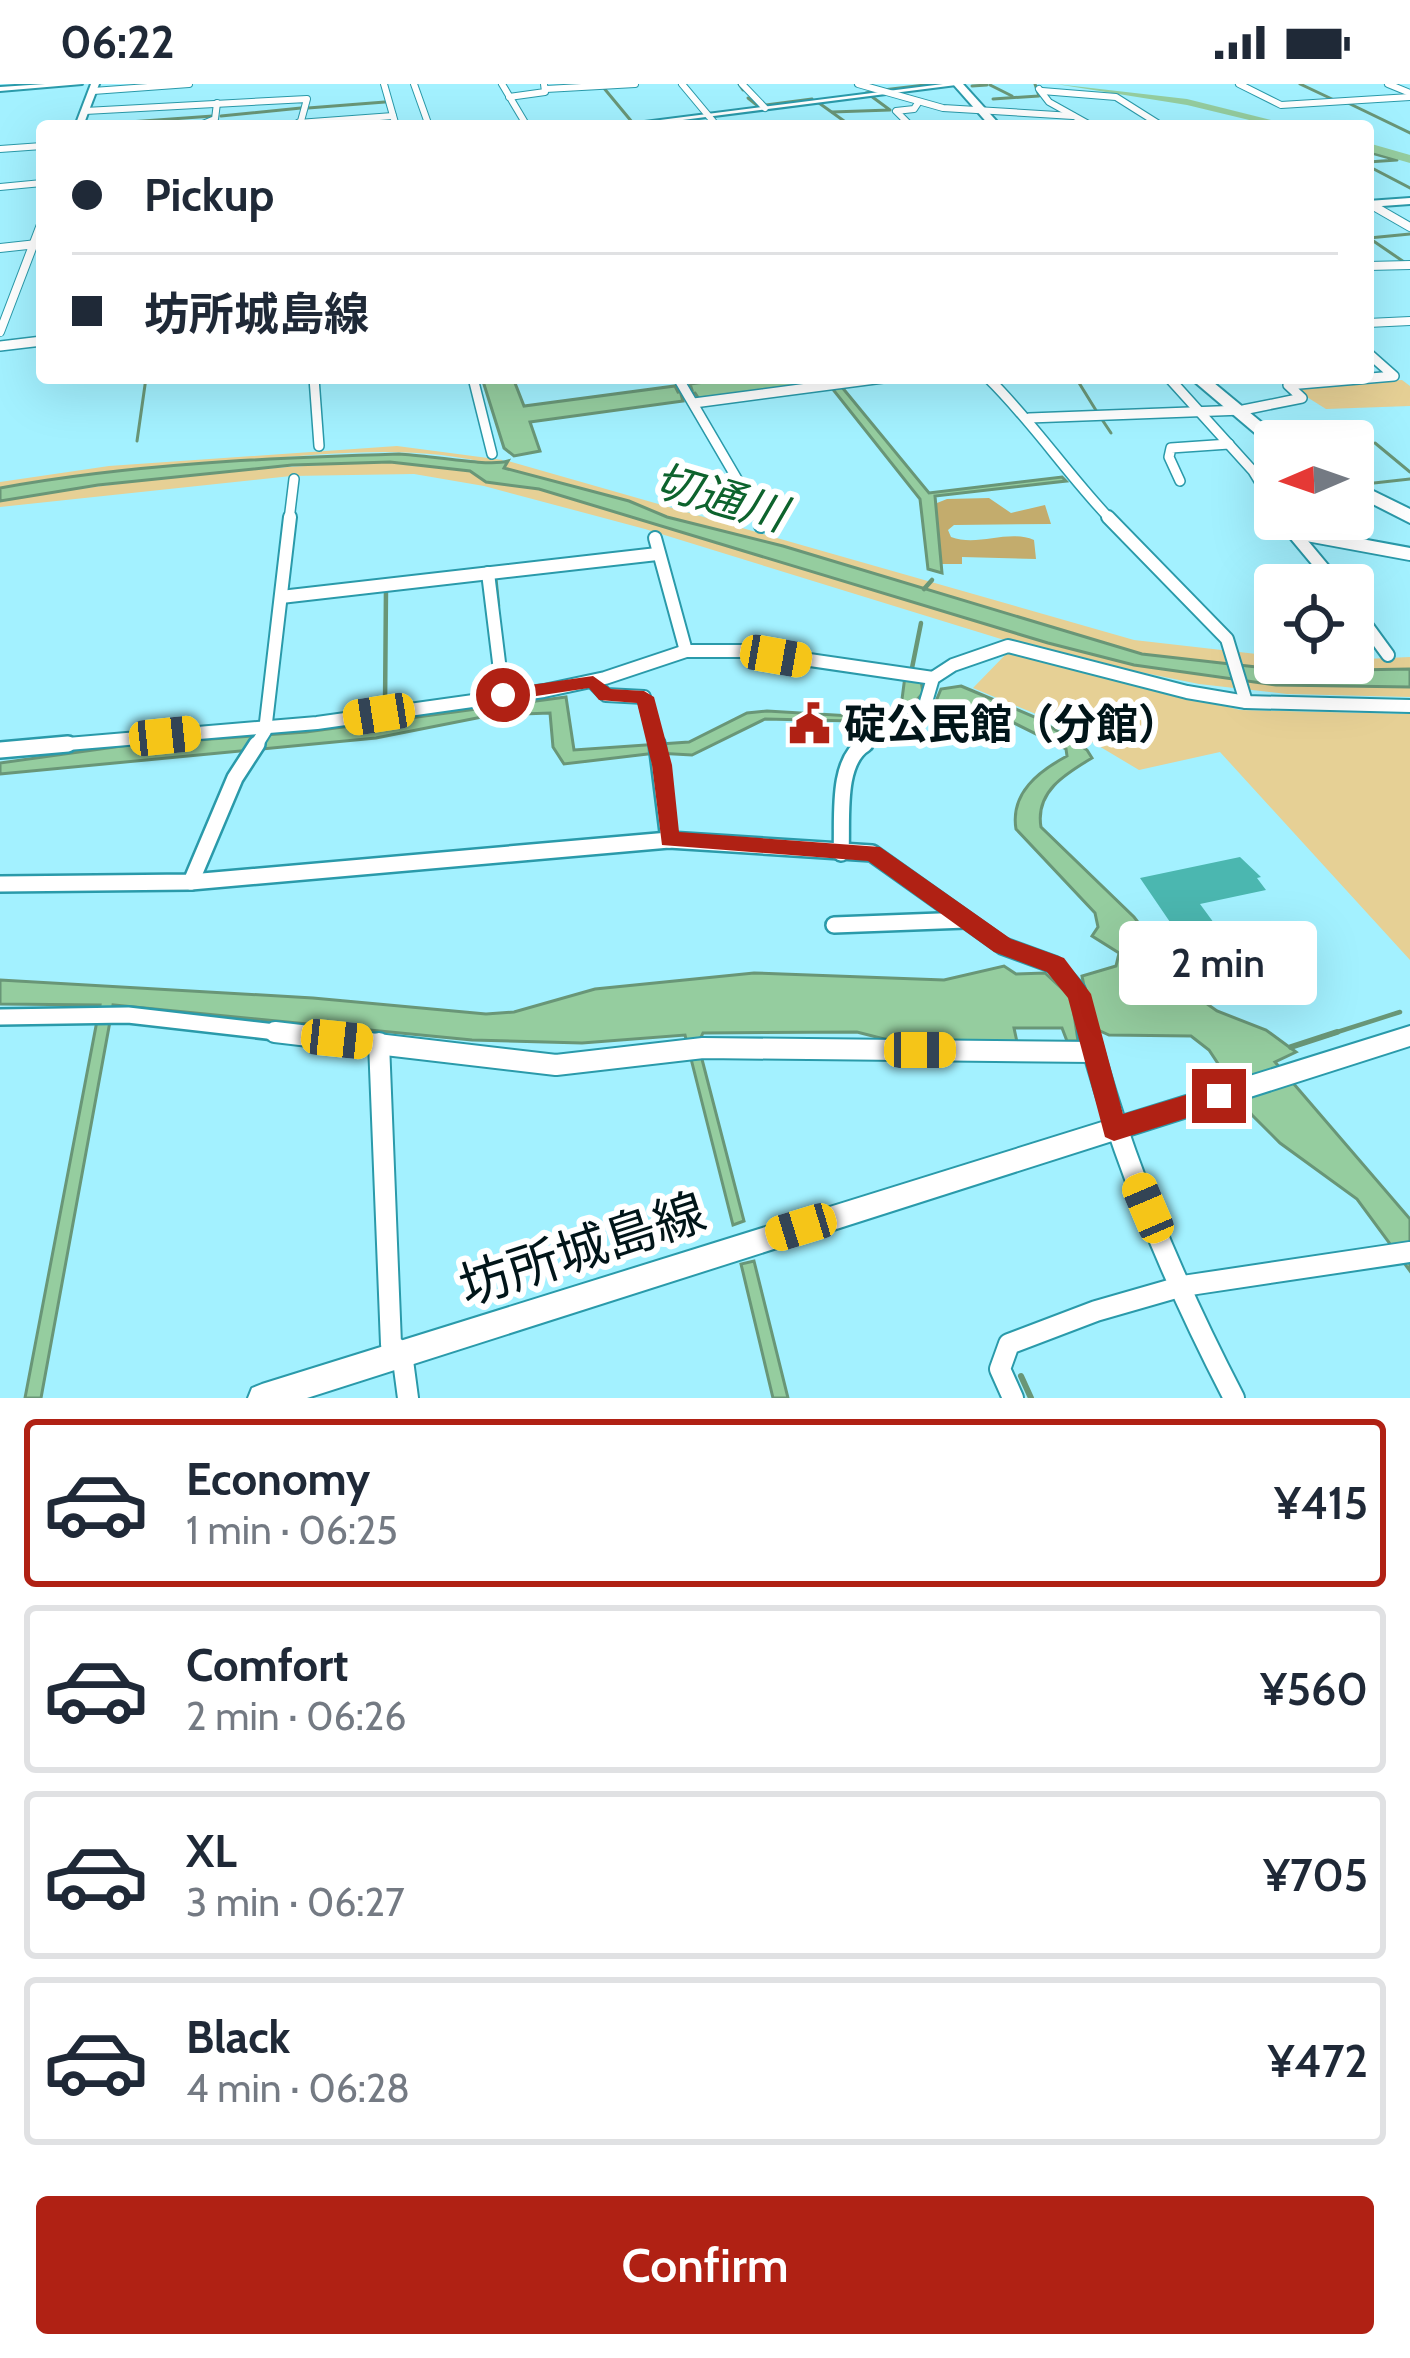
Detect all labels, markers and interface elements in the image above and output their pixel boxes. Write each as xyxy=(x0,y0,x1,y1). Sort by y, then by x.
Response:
text: 06:22 xyxy=(60,15,175,69)
text: Pickup xyxy=(144,168,274,222)
text: 坊所城島線 xyxy=(144,287,369,341)
north arrow xyxy=(1254,420,1374,540)
map controls xyxy=(1254,420,1374,684)
water label: 切通川 xyxy=(648,452,796,543)
button: locate xyxy=(1254,564,1374,684)
car xyxy=(737,632,815,680)
route start xyxy=(476,668,530,722)
car xyxy=(341,691,417,737)
place label: 碇公民館（分館） xyxy=(844,698,1180,750)
public building icon: 碇公民館（分館） xyxy=(787,701,833,747)
car xyxy=(127,714,203,758)
callout: 2 min xyxy=(1120,922,1318,1006)
text: 2 min xyxy=(1171,939,1265,987)
car xyxy=(299,1017,375,1061)
car xyxy=(884,1032,956,1068)
route end xyxy=(1192,1069,1246,1123)
car xyxy=(1117,1168,1179,1248)
street label: 坊所城島線 xyxy=(451,1180,713,1318)
car xyxy=(761,1199,841,1255)
icon: car xyxy=(42,1449,150,1557)
text: Economy xyxy=(186,1452,370,1506)
text: ¥415 xyxy=(1274,1476,1368,1530)
text: 1 min · 06:25 xyxy=(186,1506,398,1554)
icon: car xyxy=(42,1635,150,1743)
text: Comfort xyxy=(186,1638,349,1692)
text: ¥560 xyxy=(1260,1662,1368,1716)
text: 2 min · 06:26 xyxy=(186,1692,406,1740)
icon: car xyxy=(42,1821,150,1929)
text: XL xyxy=(186,1824,237,1878)
text: ¥705 xyxy=(1263,1848,1368,1902)
text: 3 min · 06:27 xyxy=(186,1878,405,1926)
icon: car xyxy=(42,2007,150,2115)
text: Black xyxy=(186,2010,290,2064)
text: ¥472 xyxy=(1268,2034,1368,2088)
text: 4 min · 06:28 xyxy=(186,2064,410,2112)
button: Confirm xyxy=(36,2196,1374,2334)

